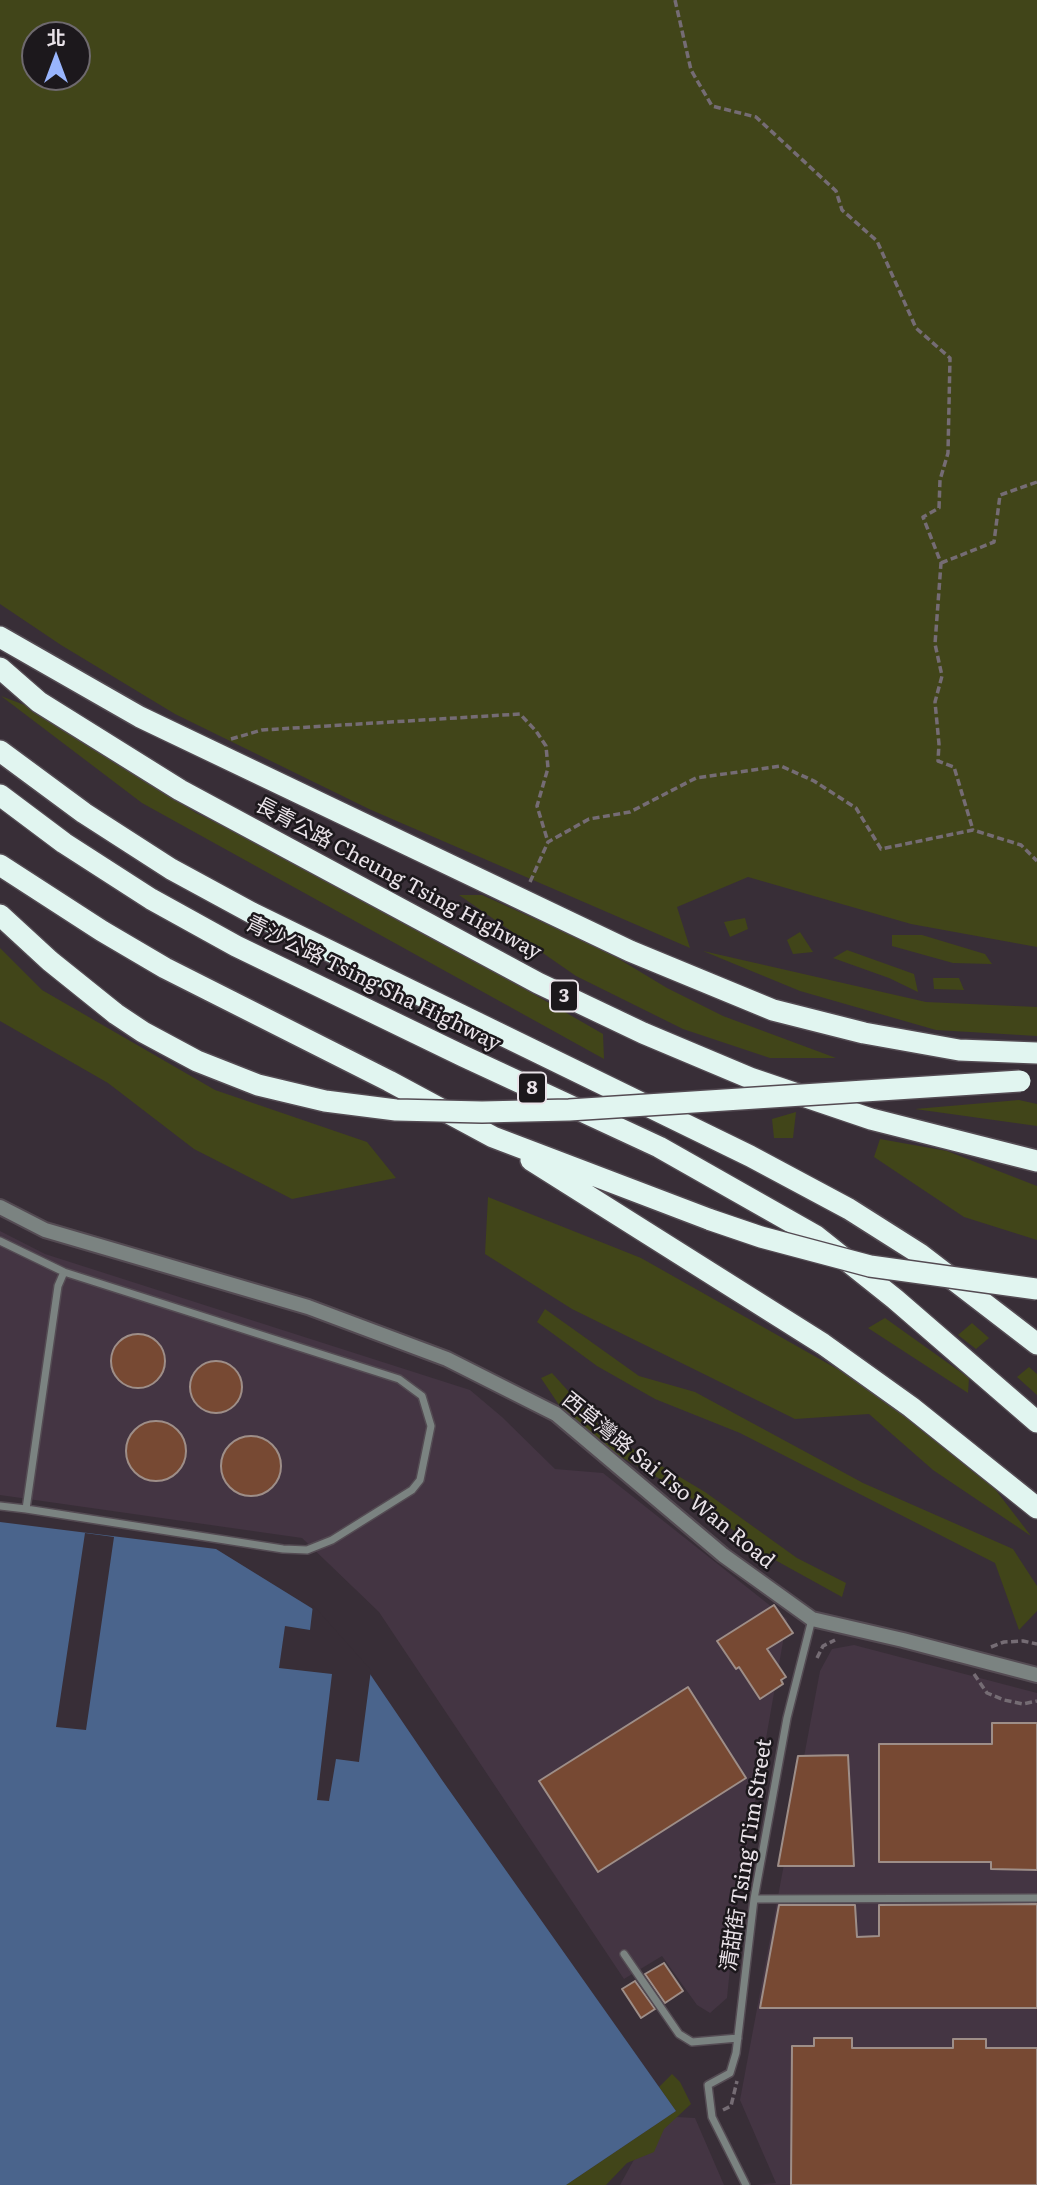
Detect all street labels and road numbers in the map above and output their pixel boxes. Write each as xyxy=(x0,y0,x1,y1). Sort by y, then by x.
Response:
street label: 長青公路 Cheung Tsing Highway xyxy=(251,793,545,965)
street label: 青沙公路 Tsing Sha Highway xyxy=(242,911,504,1057)
road number: 3 xyxy=(550,980,578,1012)
road number: 8 xyxy=(518,1072,546,1104)
street label: 西草灣路 Sai Tso Wan Road xyxy=(557,1387,779,1575)
street label: 清甜街 Tsing Tim Street xyxy=(716,1737,778,1973)

